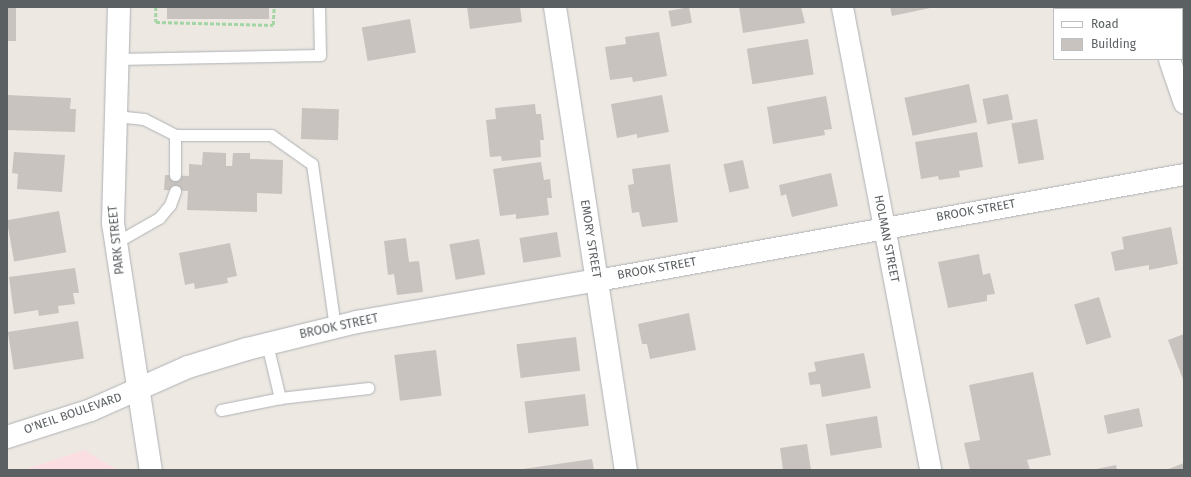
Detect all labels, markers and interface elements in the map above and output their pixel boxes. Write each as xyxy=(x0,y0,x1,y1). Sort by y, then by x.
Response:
legend xyxy=(1053,8,1183,60)
text: Road xyxy=(1091,17,1119,31)
text: Building xyxy=(1091,37,1136,51)
street label: HOLMAN STREET xyxy=(870,194,902,284)
street label: BROOK STREET xyxy=(935,197,1017,225)
street label: EMORY STREET xyxy=(577,199,603,279)
street label: PARK STREET xyxy=(106,205,128,275)
street label: BROOK STREET xyxy=(616,255,698,283)
street label: BROOK STREET xyxy=(298,312,380,342)
street label: O'NEIL BOULEVARD xyxy=(22,390,124,438)

